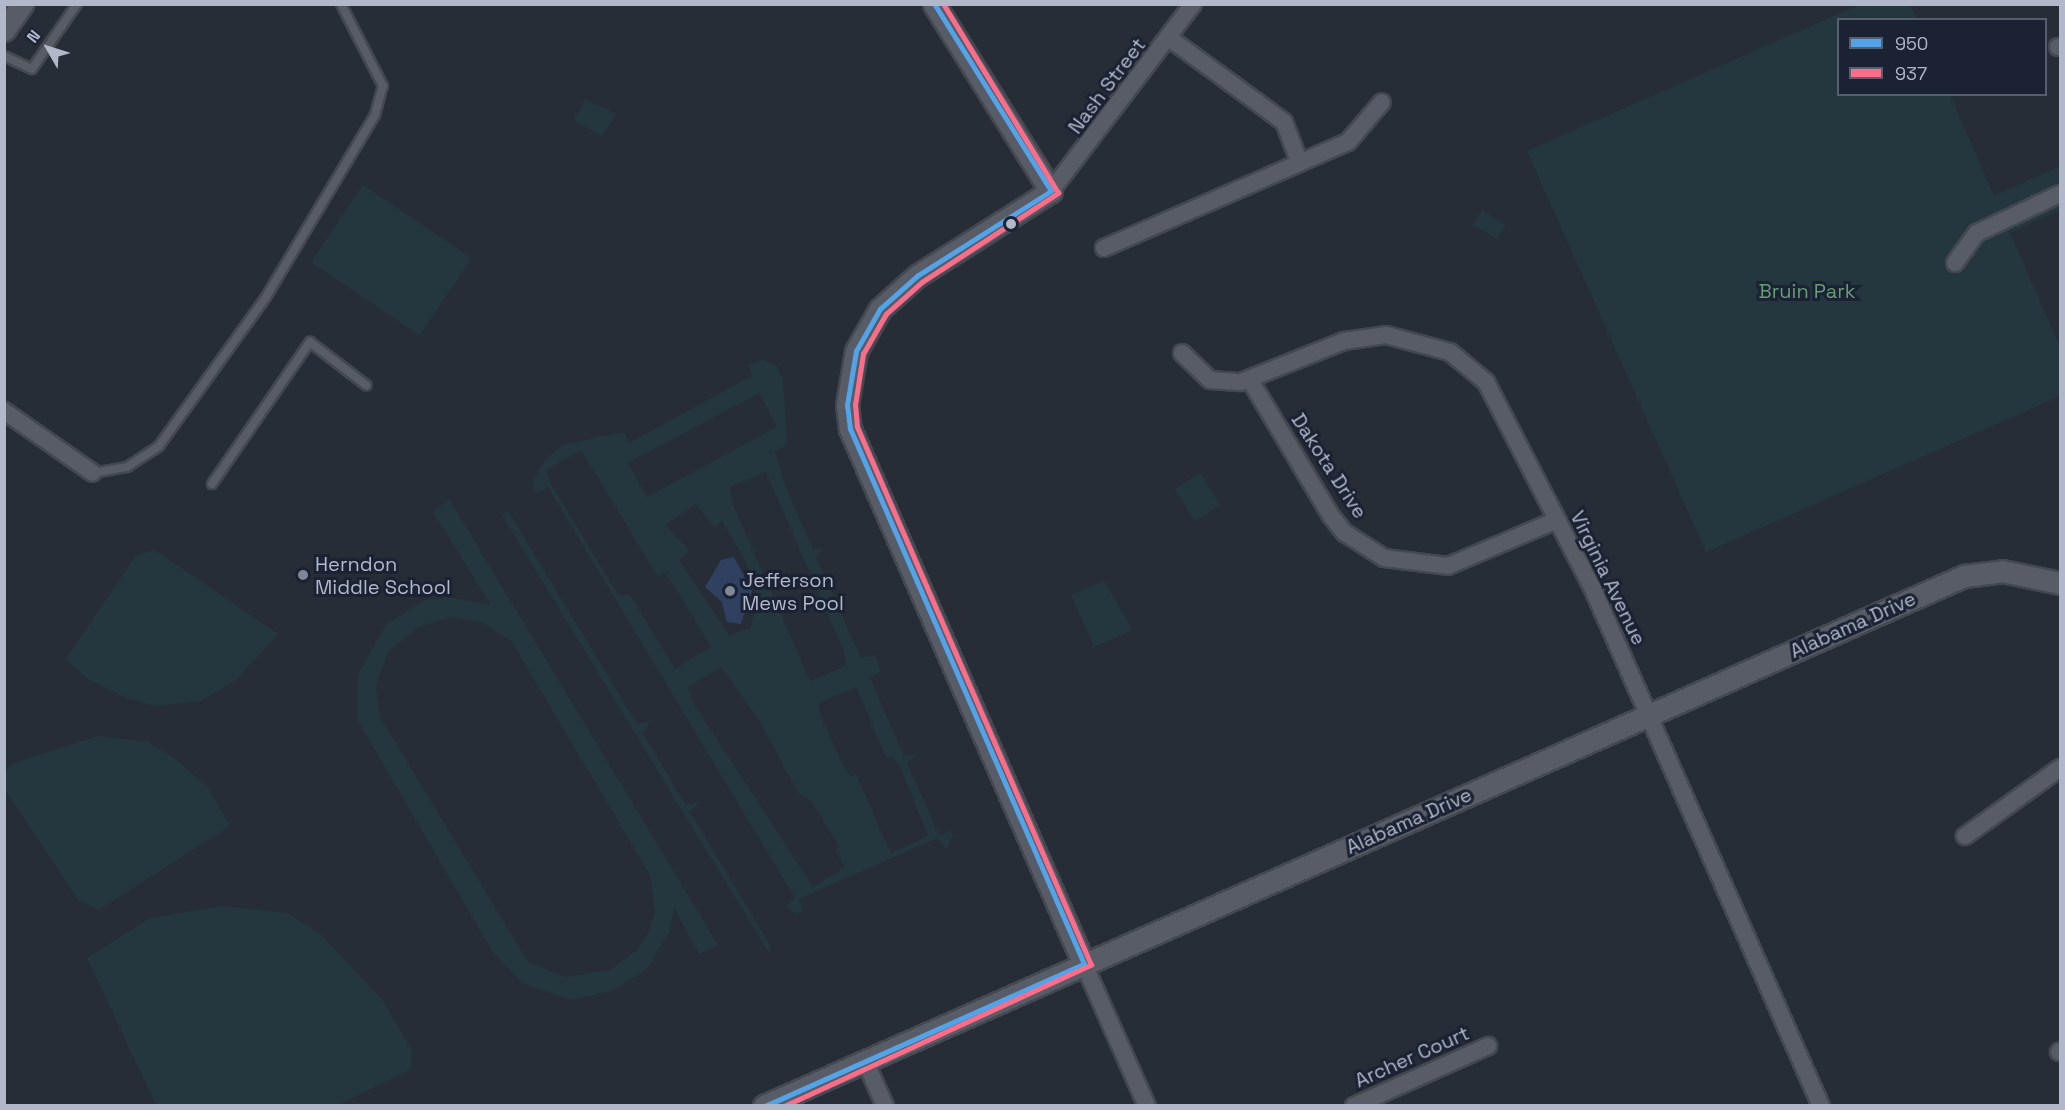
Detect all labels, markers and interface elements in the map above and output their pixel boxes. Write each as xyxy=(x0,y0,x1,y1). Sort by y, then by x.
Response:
north arrow xyxy=(18,18,78,78)
legend xyxy=(1837,18,2047,96)
text: N xyxy=(22,26,45,47)
text: 950 xyxy=(1895,32,1928,55)
street label: Nash Street xyxy=(1063,33,1151,139)
text: 937 xyxy=(1895,62,1927,85)
unlabelled marker xyxy=(1005,218,1017,230)
park label: Bruin Park xyxy=(1759,279,1855,303)
street label: Dakota Drive xyxy=(1286,409,1372,523)
street label: Virginia Avenue xyxy=(1565,507,1651,649)
place label: Herndon Middle School xyxy=(315,552,451,599)
marker: Herndon Middle School xyxy=(296,568,310,582)
place label: Jefferson Mews Pool xyxy=(742,568,844,615)
marker: Jefferson Mews Pool xyxy=(723,584,737,598)
street label: Alabama Drive xyxy=(1786,587,1920,663)
street label: Alabama Drive xyxy=(1342,783,1476,859)
street label: Archer Court xyxy=(1351,1021,1473,1093)

